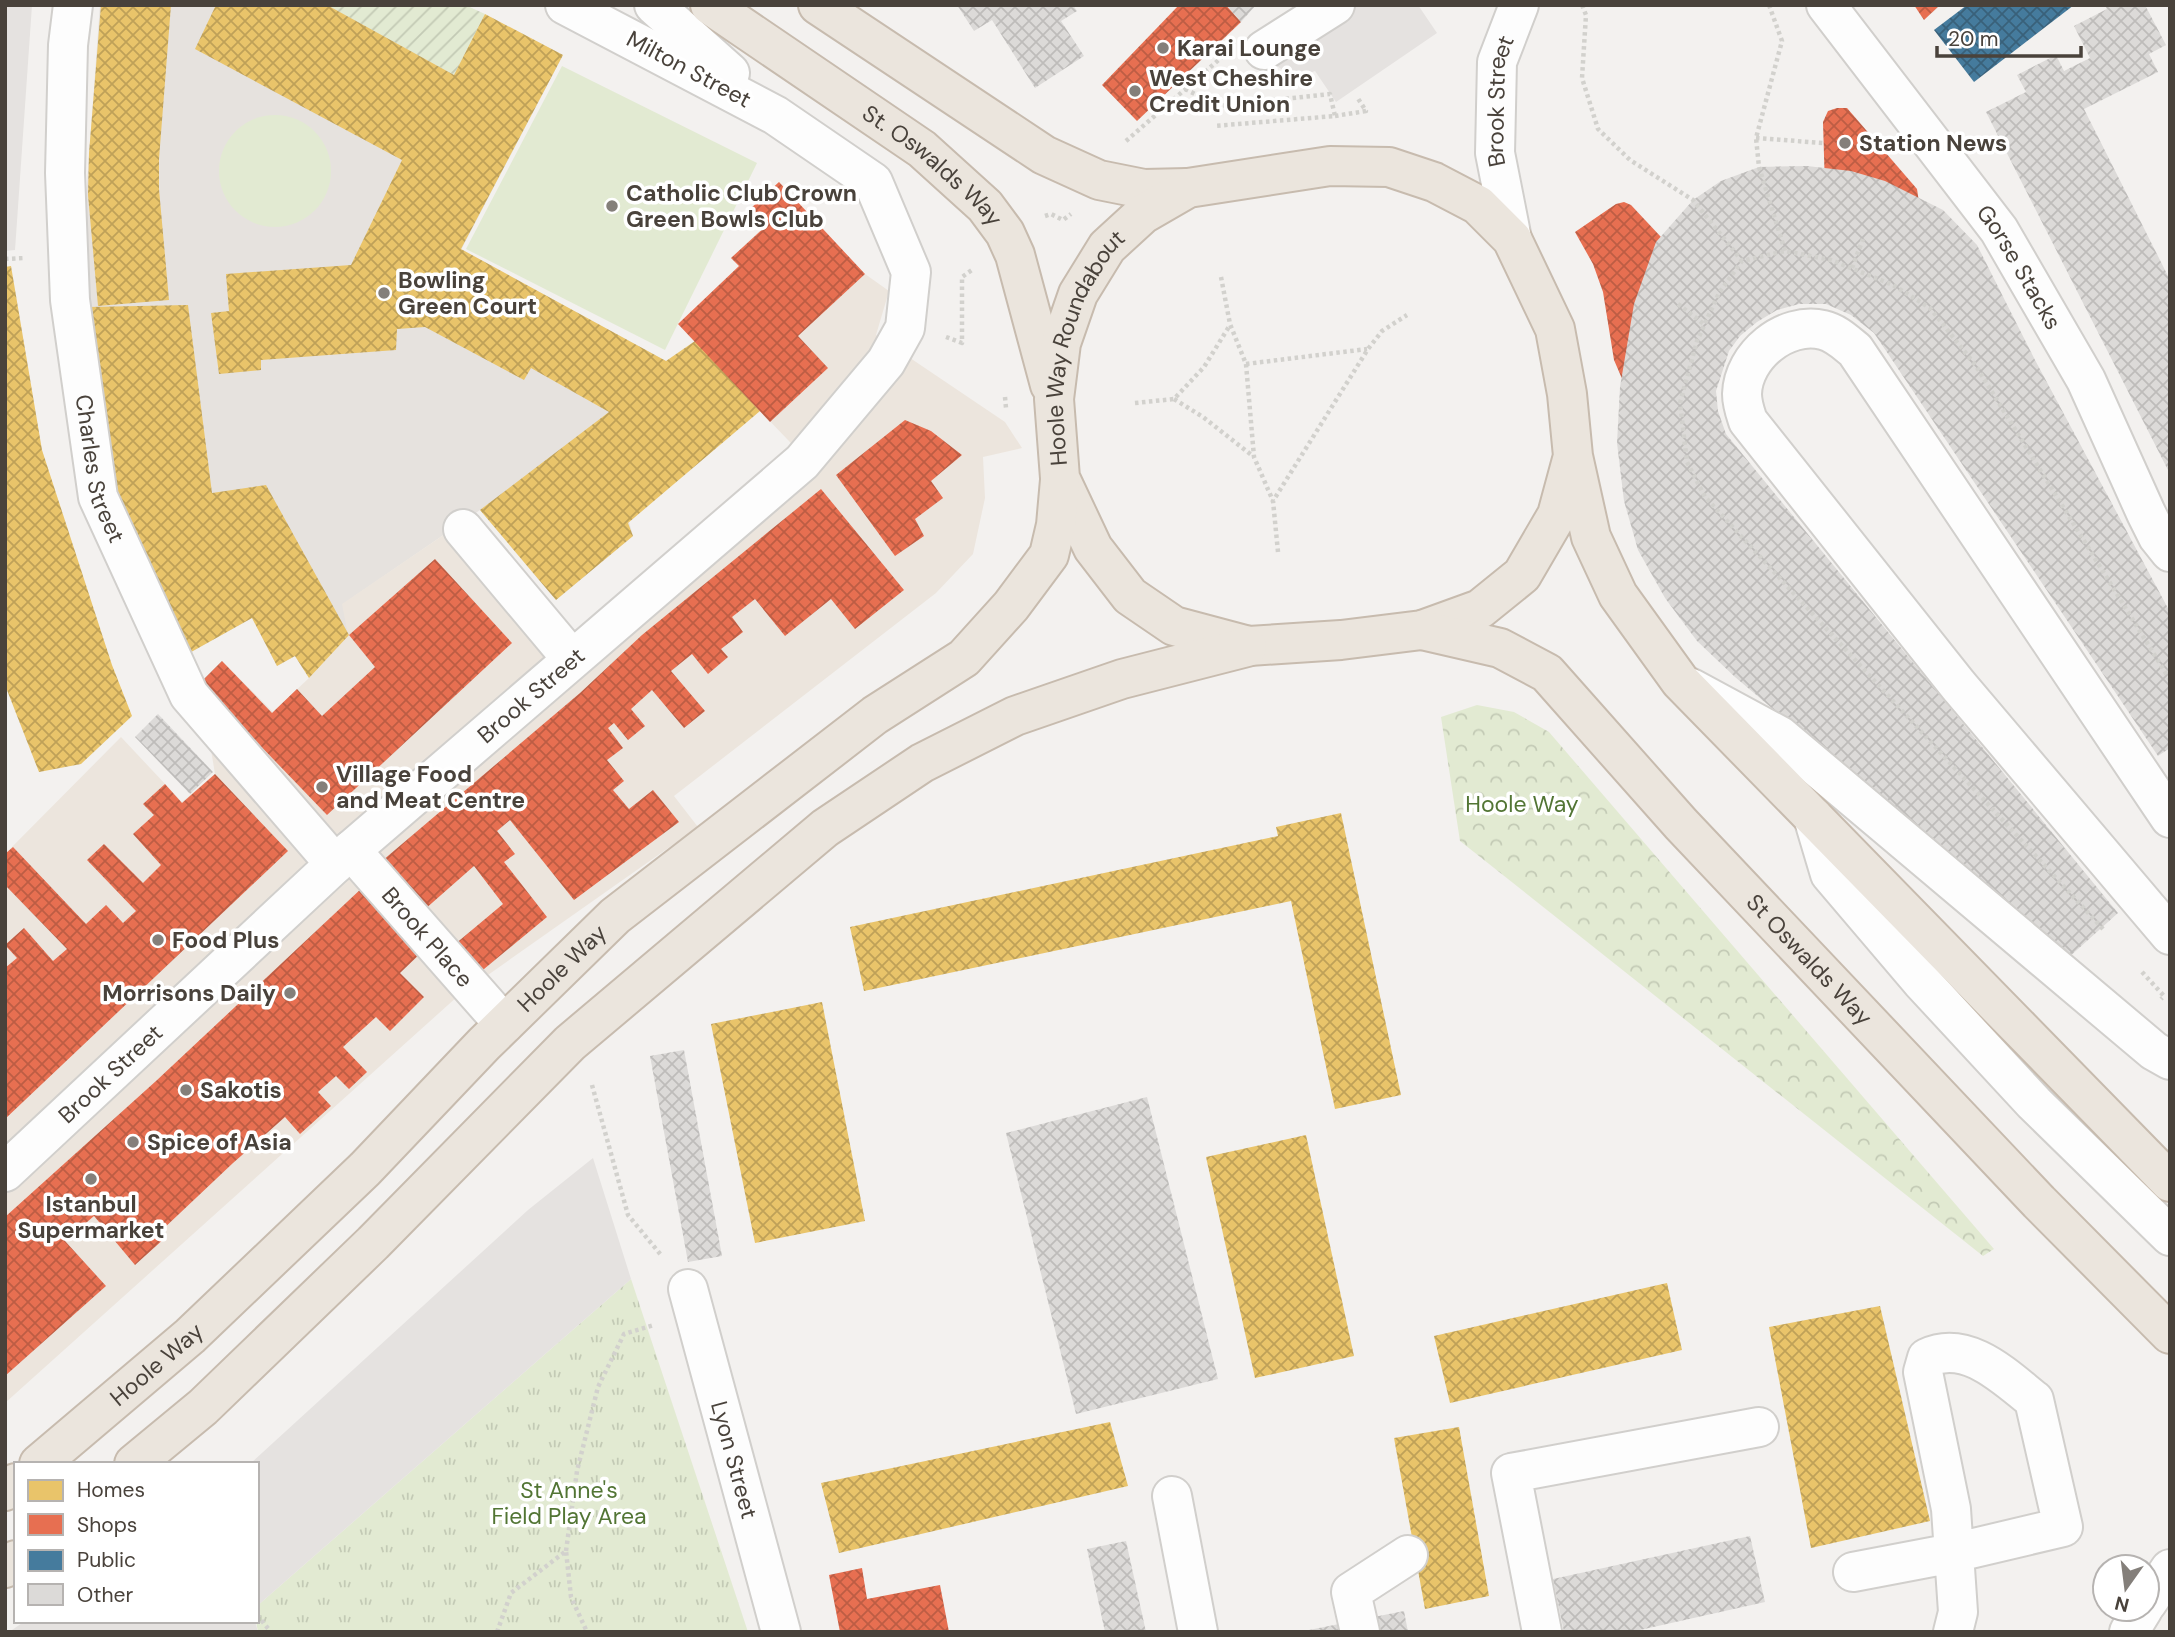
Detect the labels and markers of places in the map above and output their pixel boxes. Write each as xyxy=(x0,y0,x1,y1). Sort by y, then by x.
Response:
place label: Karai Lounge xyxy=(1177,33,1321,63)
marker: Karai Lounge xyxy=(1155,40,1171,56)
place label: West Cheshire Credit Union xyxy=(1149,63,1313,119)
marker: West Cheshire Credit Union xyxy=(1127,83,1143,99)
place label: Station News xyxy=(1859,128,2007,158)
marker: Station News xyxy=(1837,135,1853,151)
place label: Catholic Club Crown Green Bowls Club xyxy=(626,178,857,234)
marker: Catholic Club Crown Green Bowls Club xyxy=(604,198,620,214)
place label: Bowling Green Court xyxy=(398,265,537,321)
marker: Bowling Green Court xyxy=(376,285,392,301)
place label: Village Food and Meat Centre xyxy=(336,759,525,815)
marker: Village Food and Meat Centre xyxy=(314,779,330,795)
place label: Food Plus xyxy=(172,925,279,955)
marker: Food Plus xyxy=(150,932,166,948)
place label: Morrisons Daily xyxy=(102,978,276,1008)
marker: Morrisons Daily xyxy=(282,985,298,1001)
place label: Sakotis xyxy=(200,1075,282,1105)
marker: Sakotis xyxy=(178,1082,194,1098)
place label: Spice of Asia xyxy=(147,1127,292,1157)
marker: Spice of Asia xyxy=(125,1134,141,1150)
marker: Istanbul Supermarket xyxy=(83,1171,99,1187)
place label: Istanbul Supermarket xyxy=(18,1189,164,1245)

